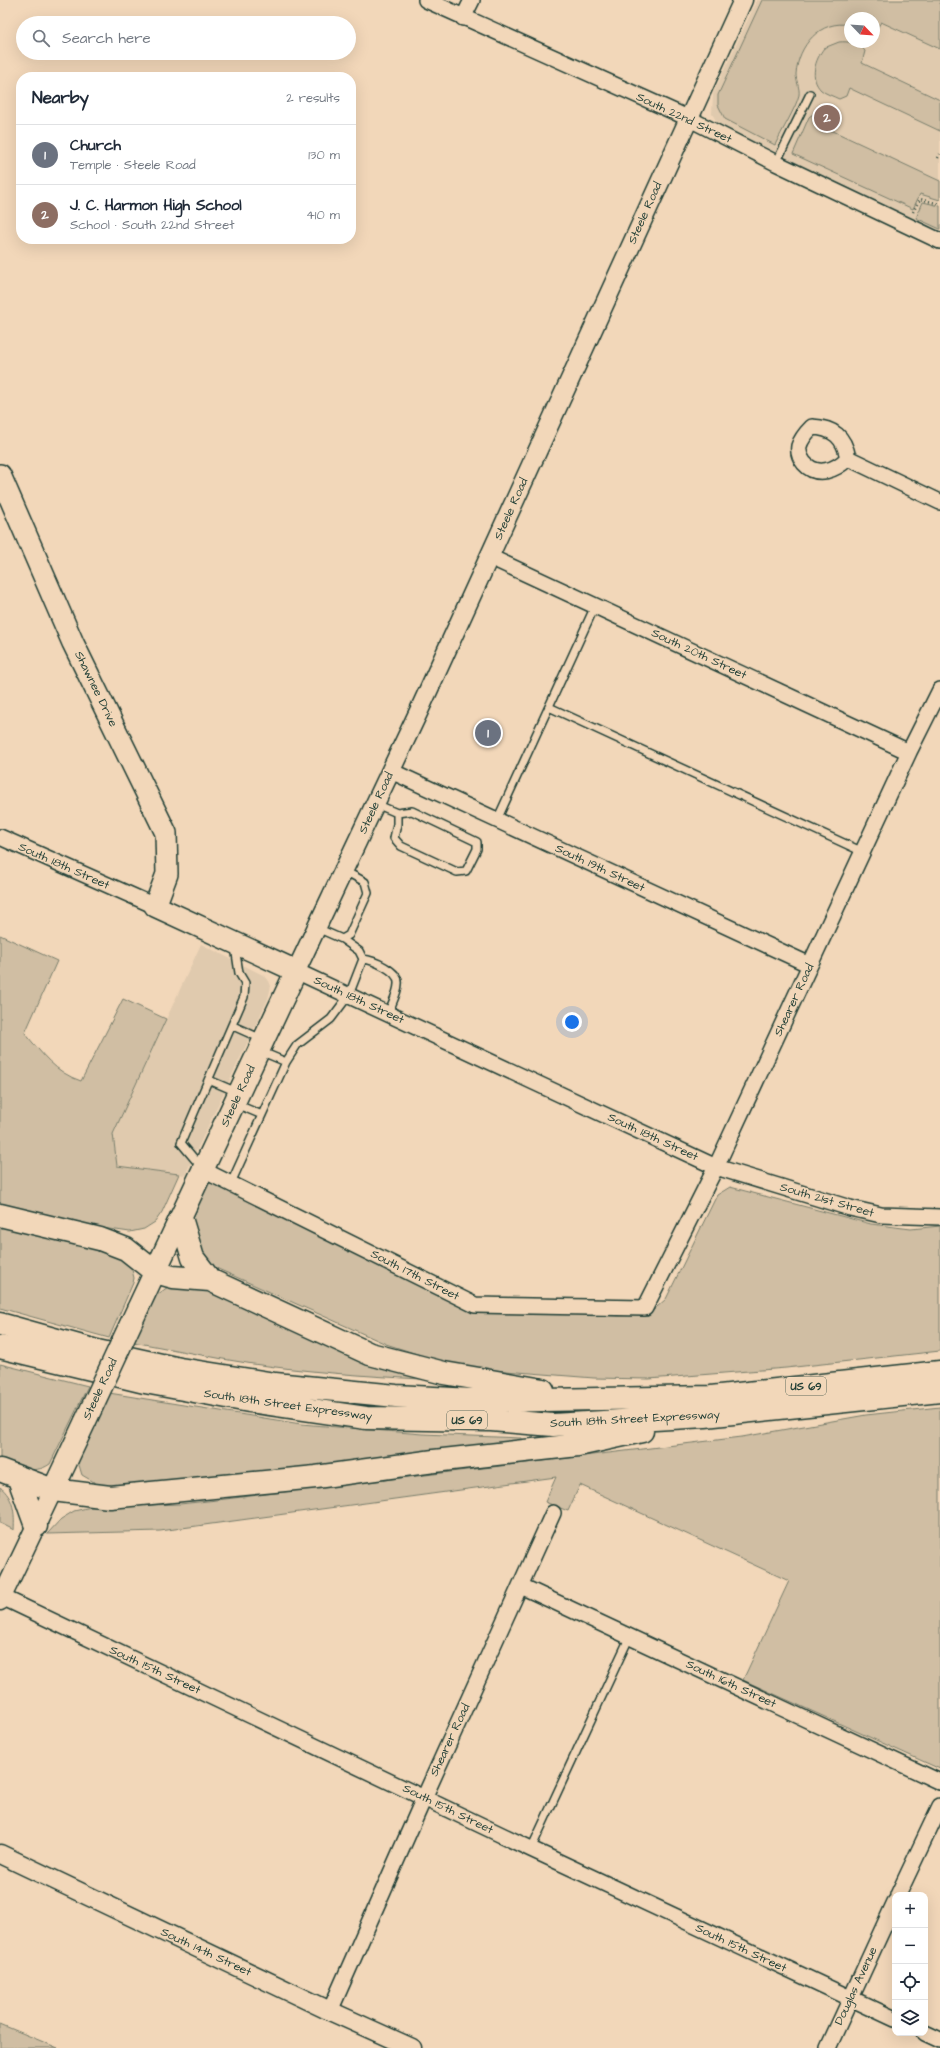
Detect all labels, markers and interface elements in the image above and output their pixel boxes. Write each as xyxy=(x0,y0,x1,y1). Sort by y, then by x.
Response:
north arrow xyxy=(844,12,880,48)
search box xyxy=(16,16,356,60)
icon: search xyxy=(30,27,52,49)
text: Search here xyxy=(62,28,151,49)
text: Nearby xyxy=(32,86,89,110)
street label: South 22nd Street xyxy=(633,88,735,148)
text: 2 results xyxy=(286,89,340,107)
pin: 2 xyxy=(814,103,840,133)
text: Church xyxy=(70,135,121,156)
text: 1 xyxy=(44,146,46,164)
text: 130 m xyxy=(308,146,340,164)
text: Temple · Steele Road xyxy=(70,156,196,174)
street label: Steele Road xyxy=(624,179,666,247)
text: J. C. Harmon High School xyxy=(70,195,242,216)
text: 2 xyxy=(41,206,49,224)
text: 410 m xyxy=(306,206,340,224)
text: School · South 22nd Street xyxy=(70,216,234,234)
street label: Steele Road xyxy=(490,475,532,543)
street label: South 20th Street xyxy=(649,624,749,684)
street label: Shawnee Drive xyxy=(70,648,122,730)
pin: 1 xyxy=(475,718,501,748)
street label: Steele Road xyxy=(354,769,398,837)
street label: South 18th Street xyxy=(16,838,112,894)
street label: South 19th Street xyxy=(552,840,648,896)
street label: Shearer Road xyxy=(770,961,818,1039)
street label: South 18th Street xyxy=(311,972,407,1028)
your location xyxy=(562,1012,582,1032)
street label: Steele Road xyxy=(216,1062,260,1130)
street label: South 18th Street xyxy=(605,1109,701,1165)
street label: South 21st Street xyxy=(778,1178,876,1222)
street label: South 17th Street xyxy=(368,1245,463,1305)
street label: Steele Road xyxy=(78,1355,122,1423)
road number: US 69 xyxy=(786,1377,826,1395)
street label: South 18th Street Expressway xyxy=(203,1385,374,1426)
street label: South 18th Street Expressway xyxy=(550,1406,721,1433)
road number: US 69 xyxy=(447,1411,487,1429)
street label: South 15th Street xyxy=(107,1641,203,1699)
street label: South 16th Street xyxy=(683,1656,779,1712)
street label: Shearer Road xyxy=(426,1701,474,1779)
street label: South 15th Street xyxy=(400,1780,496,1838)
map controls xyxy=(892,1892,928,2036)
button: + xyxy=(892,1892,928,1928)
street label: South 15th Street xyxy=(693,1919,789,1977)
street label: South 14th Street xyxy=(158,1923,254,1981)
button: − xyxy=(892,1928,928,1964)
street label: Douglas Avenue xyxy=(830,1944,883,2028)
button: locate xyxy=(892,1964,928,2000)
button: layers xyxy=(892,2000,928,2036)

